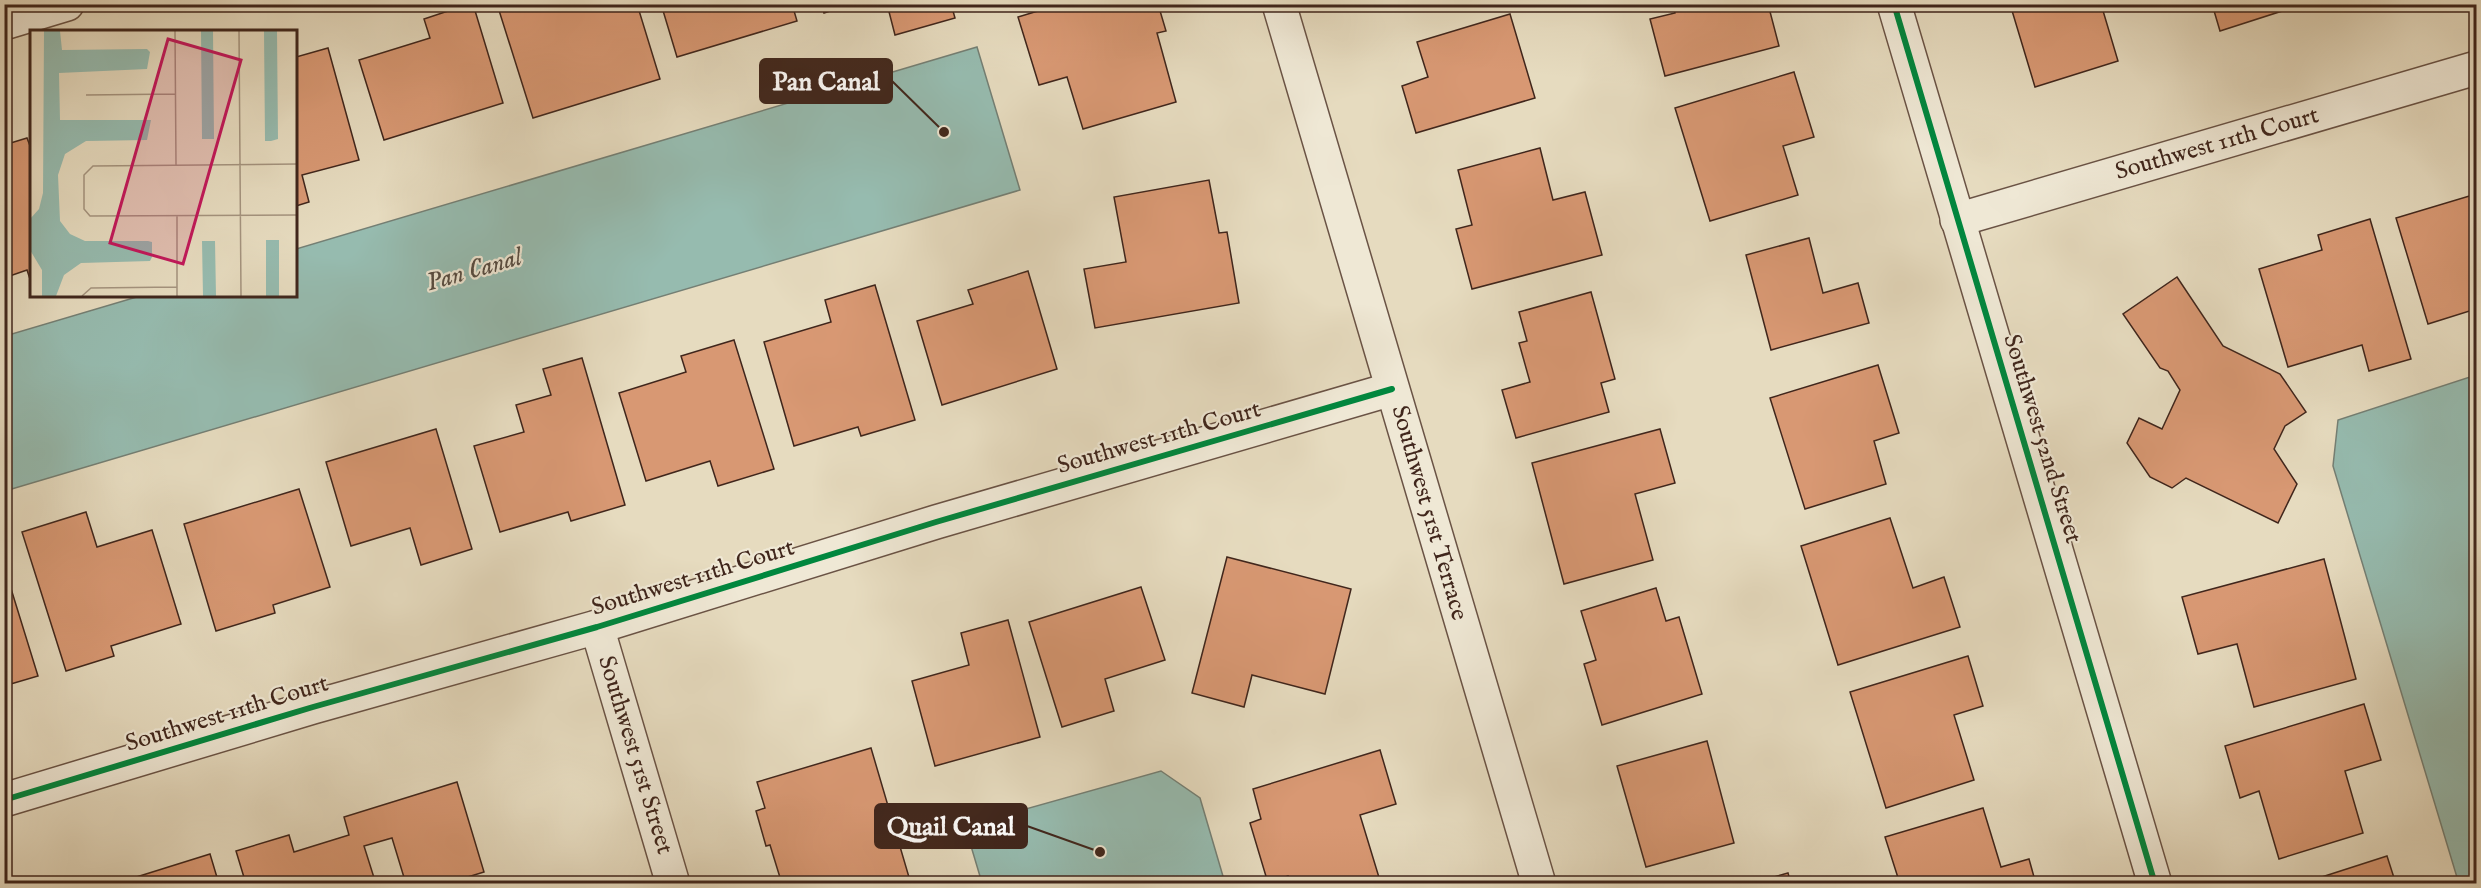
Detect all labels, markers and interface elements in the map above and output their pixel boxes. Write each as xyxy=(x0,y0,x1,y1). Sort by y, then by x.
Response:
inset map xyxy=(30,30,297,297)
callout: Pan Canal xyxy=(760,59,892,103)
text: Pan Canal xyxy=(772,66,881,99)
street label: Southwest 11th Court xyxy=(2112,100,2322,188)
water label: Pan Canal xyxy=(422,240,527,299)
street label: Southwest 52nd Street xyxy=(1995,331,2089,547)
street label: Southwest 11th Court xyxy=(1054,394,1264,482)
street label: Southwest 51st Terrace xyxy=(1383,402,1475,624)
street label: Southwest 11th Court xyxy=(588,532,798,624)
street label: Southwest 51st Street xyxy=(590,652,680,858)
street label: Southwest 11th Court xyxy=(122,668,332,760)
callout: Quail Canal xyxy=(875,804,1027,848)
text: Quail Canal xyxy=(887,811,1016,844)

